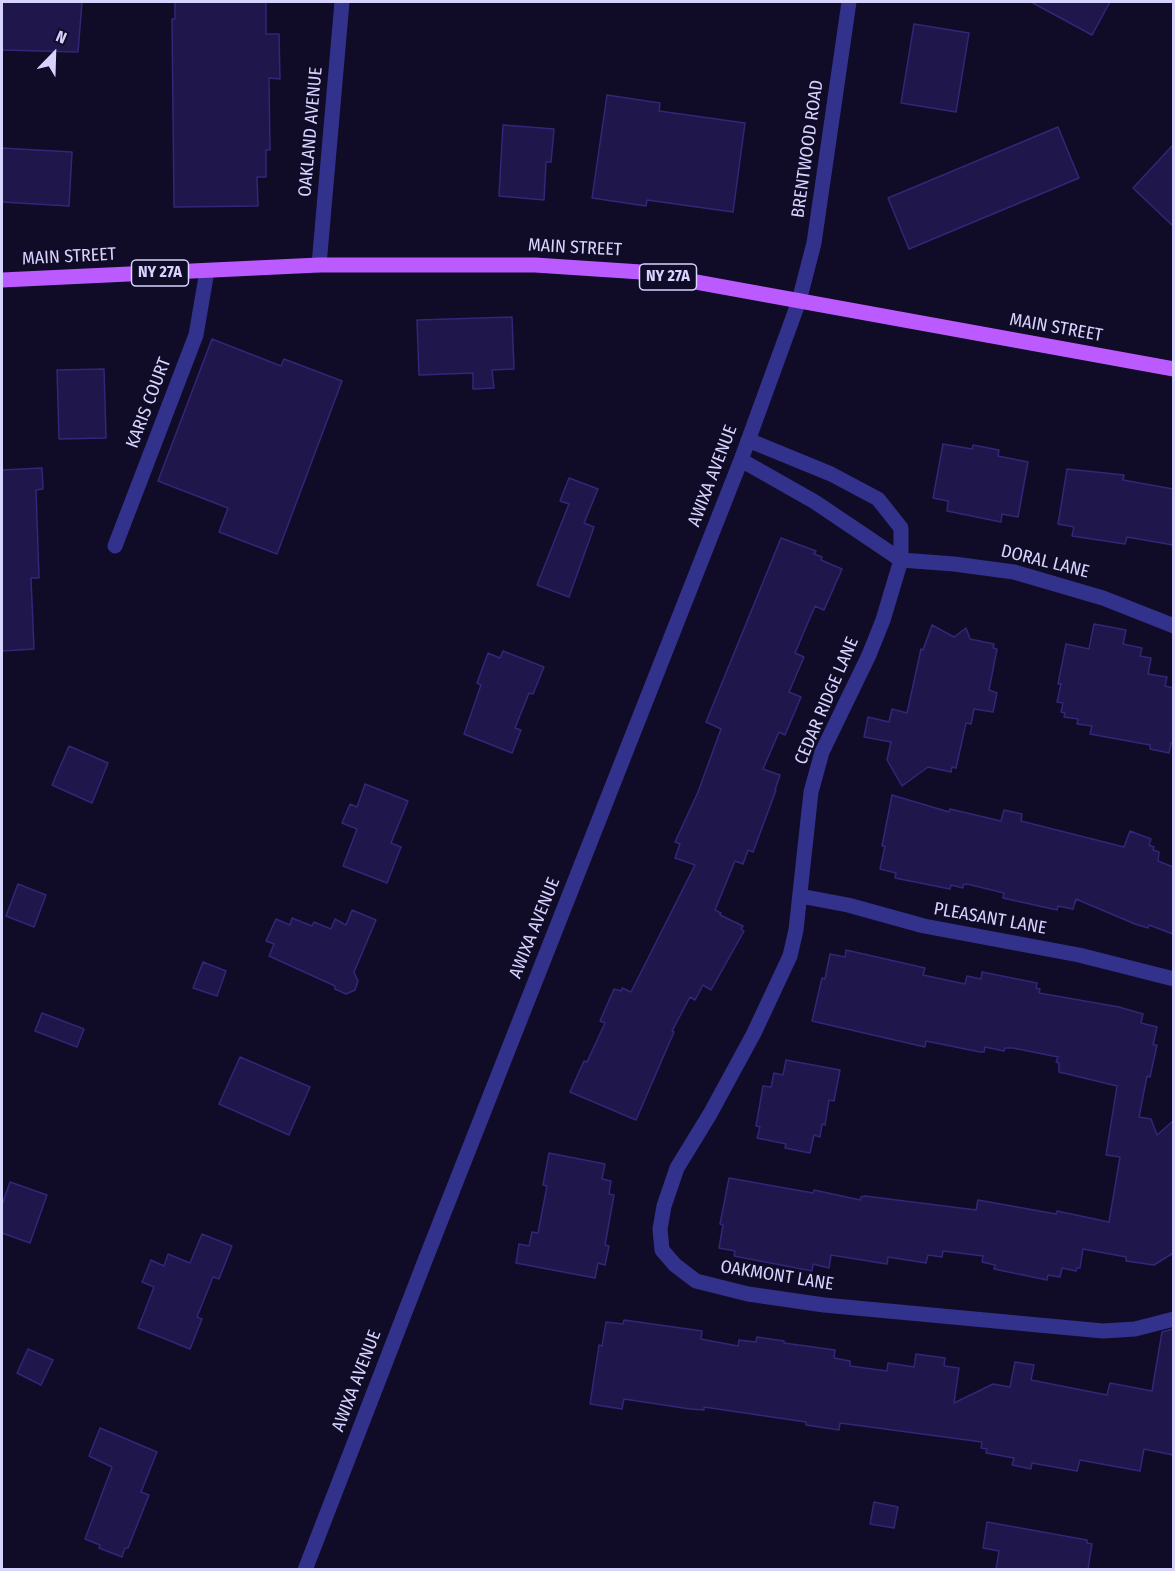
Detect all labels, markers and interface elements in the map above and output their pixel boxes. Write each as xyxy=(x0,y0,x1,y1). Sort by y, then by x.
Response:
north arrow xyxy=(24,24,84,84)
text: N xyxy=(53,26,69,48)
street label: OAKLAND AVENUE xyxy=(295,66,327,198)
street label: BRENTWOOD ROAD xyxy=(788,79,828,219)
street label: MAIN STREET xyxy=(527,235,623,261)
street label: MAIN STREET xyxy=(21,244,117,270)
road number: NY 27A xyxy=(132,260,188,286)
road number: NY 27A xyxy=(640,264,696,290)
street label: MAIN STREET xyxy=(1008,309,1104,347)
street label: KARIS COURT xyxy=(122,355,176,451)
street label: AWIXA AVENUE xyxy=(684,422,742,530)
street label: DORAL LANE xyxy=(999,541,1091,583)
street label: CEDAR RIDGE LANE xyxy=(790,634,864,768)
street label: AWIXA AVENUE xyxy=(505,874,565,982)
street label: PLEASANT LANE xyxy=(932,898,1048,940)
street label: OAKMONT LANE xyxy=(719,1256,835,1296)
street label: AWIXA AVENUE xyxy=(328,1327,386,1435)

